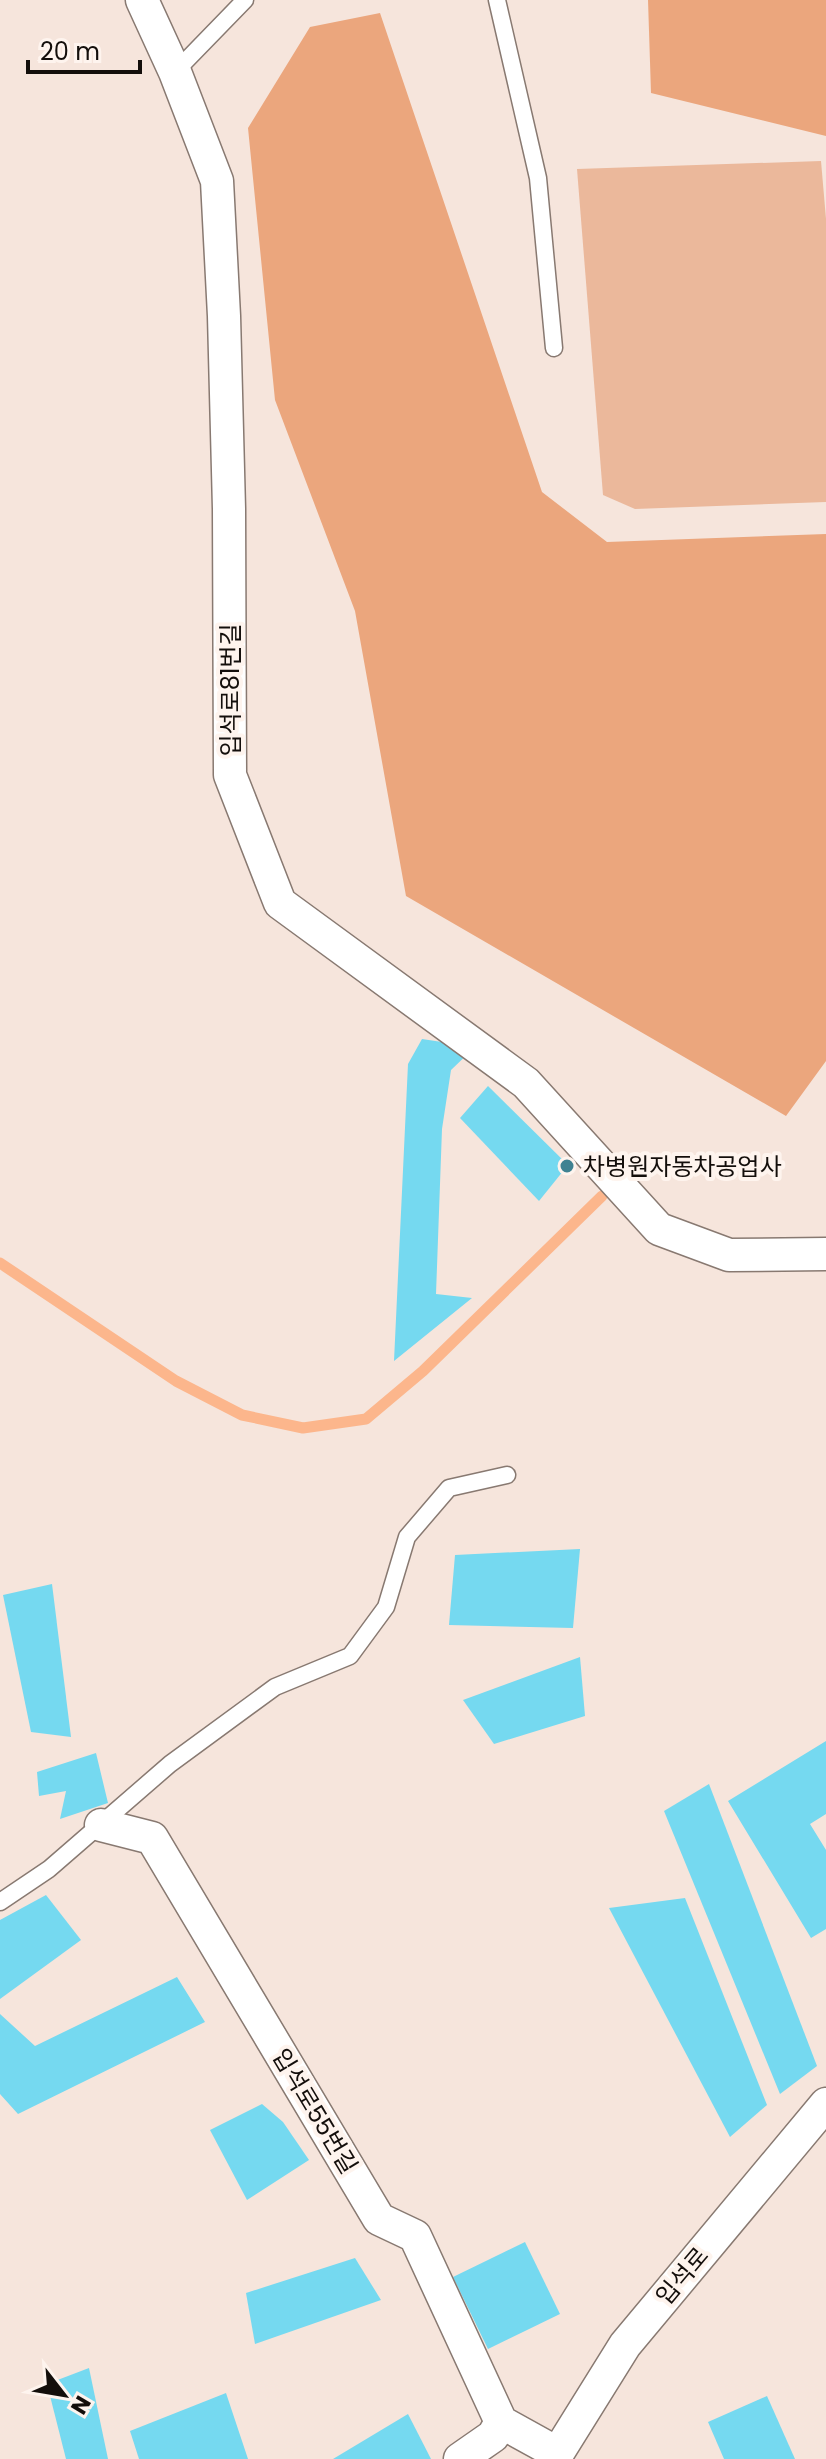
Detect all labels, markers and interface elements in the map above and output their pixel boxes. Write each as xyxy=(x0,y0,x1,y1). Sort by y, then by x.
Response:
scale bar xyxy=(28,24,140,74)
text: 20 m xyxy=(40,35,100,68)
street label: 입석로81번길 xyxy=(214,623,247,757)
place label: 차병원자동차공업사 xyxy=(583,1150,782,1183)
marker: 차병원자동차공업사 xyxy=(558,1157,576,1175)
street label: 입석로55번길 xyxy=(265,2042,365,2180)
street label: 입석로 xyxy=(648,2240,716,2312)
north arrow xyxy=(24,2355,104,2435)
text: N xyxy=(63,2390,98,2420)

